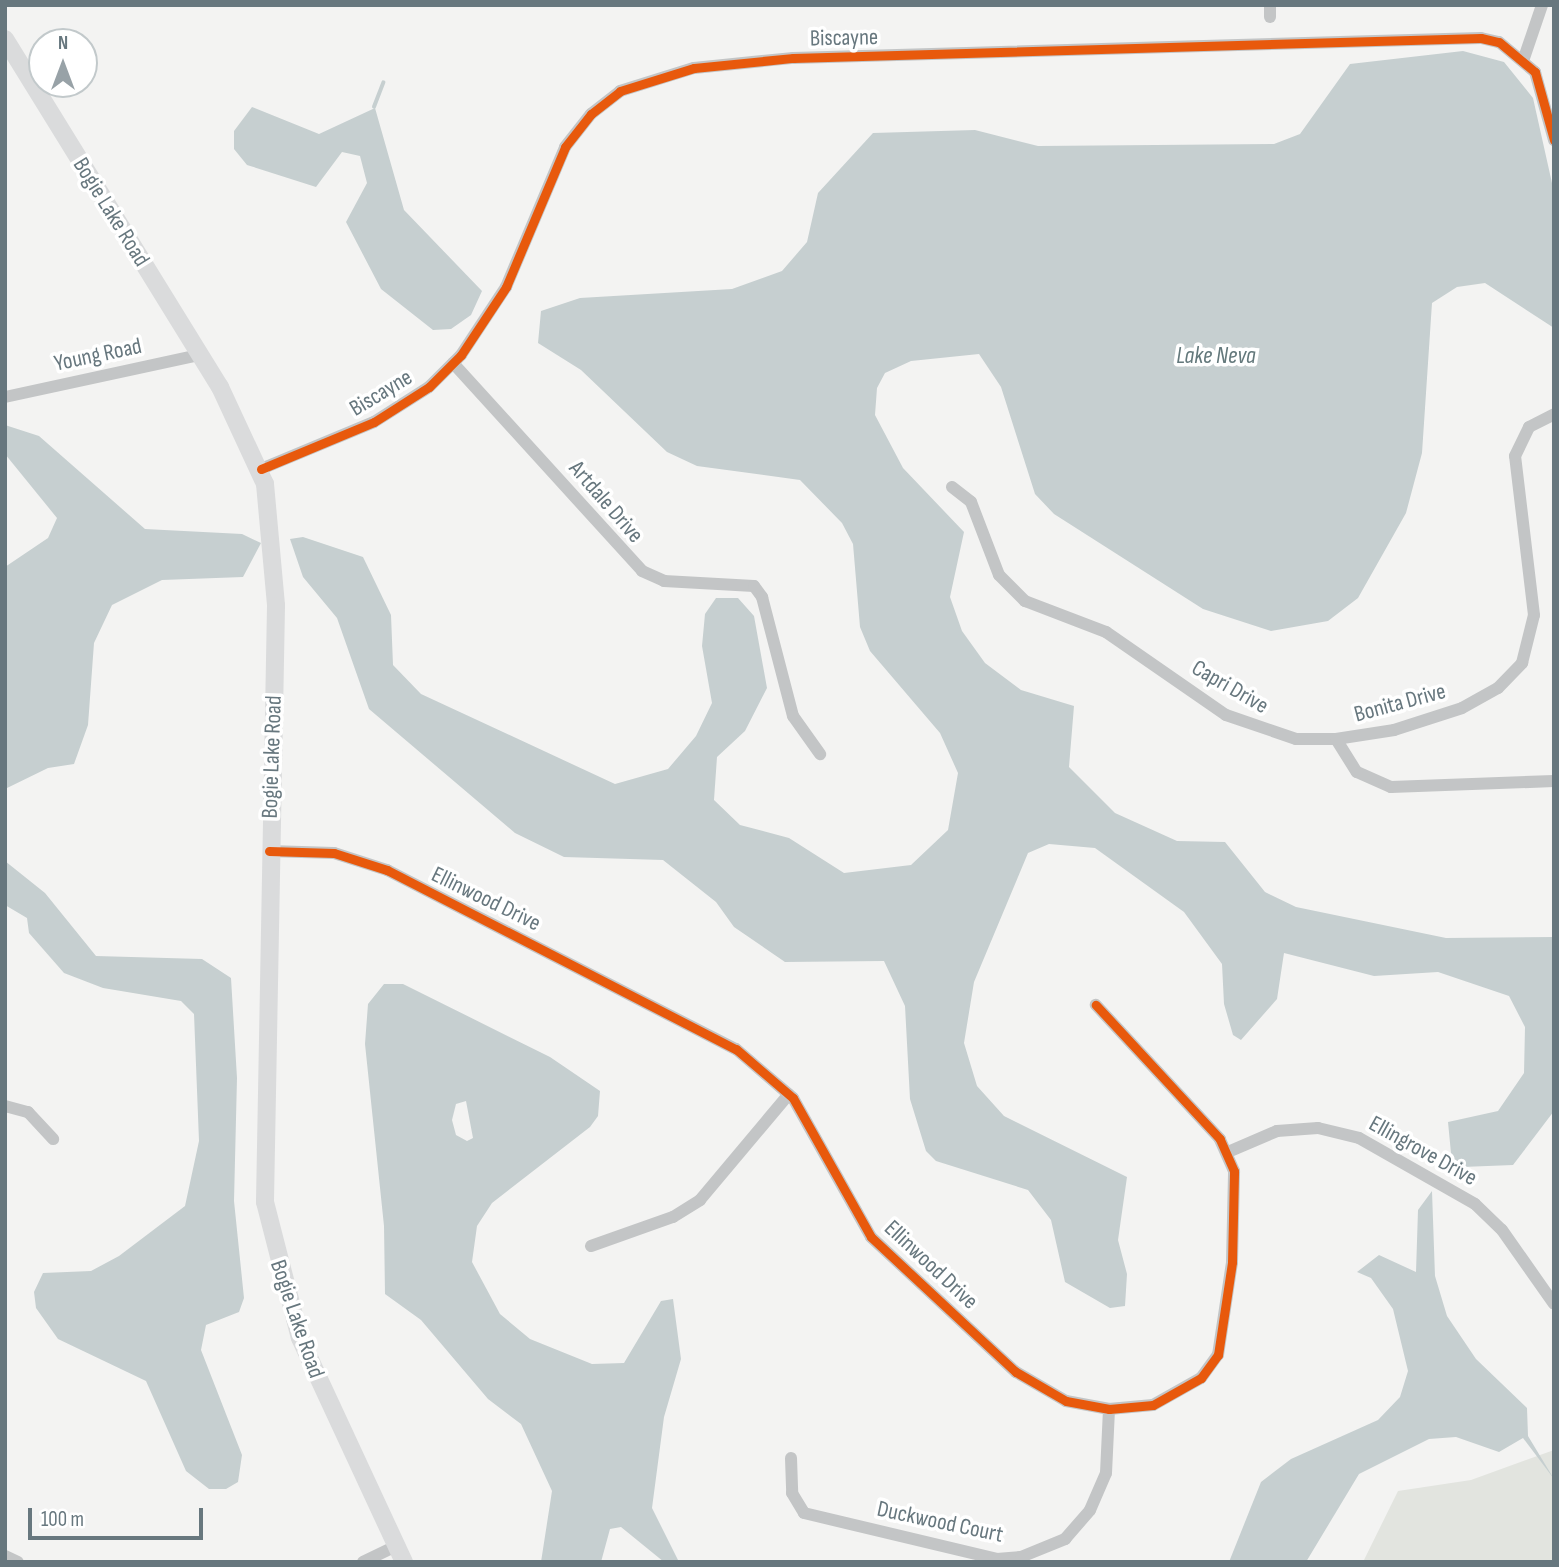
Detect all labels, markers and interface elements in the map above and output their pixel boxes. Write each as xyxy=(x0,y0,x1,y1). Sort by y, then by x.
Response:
street label: Biscayne xyxy=(810,24,878,52)
north arrow xyxy=(28,28,98,98)
text: N xyxy=(58,32,68,55)
street label: Bogie Lake Road xyxy=(67,153,155,271)
street label: Young Road xyxy=(52,332,144,378)
water label: Lake Neva xyxy=(1176,342,1256,370)
street label: Biscayne xyxy=(345,364,417,422)
street label: Artdale Drive xyxy=(563,455,649,549)
street label: Capri Drive xyxy=(1187,654,1273,720)
street label: Bonita Drive xyxy=(1351,678,1449,728)
street label: Bogie Lake Road xyxy=(256,695,288,819)
street label: Ellinwood Drive xyxy=(427,861,545,937)
street label: Ellingrove Drive xyxy=(1364,1110,1482,1192)
street label: Ellinwood Drive xyxy=(878,1215,984,1315)
street label: Bogie Lake Road xyxy=(264,1256,330,1382)
scale bar xyxy=(32,1494,206,1538)
street label: Duckwood Court xyxy=(874,1495,1006,1549)
text: 100 m xyxy=(41,1507,84,1532)

